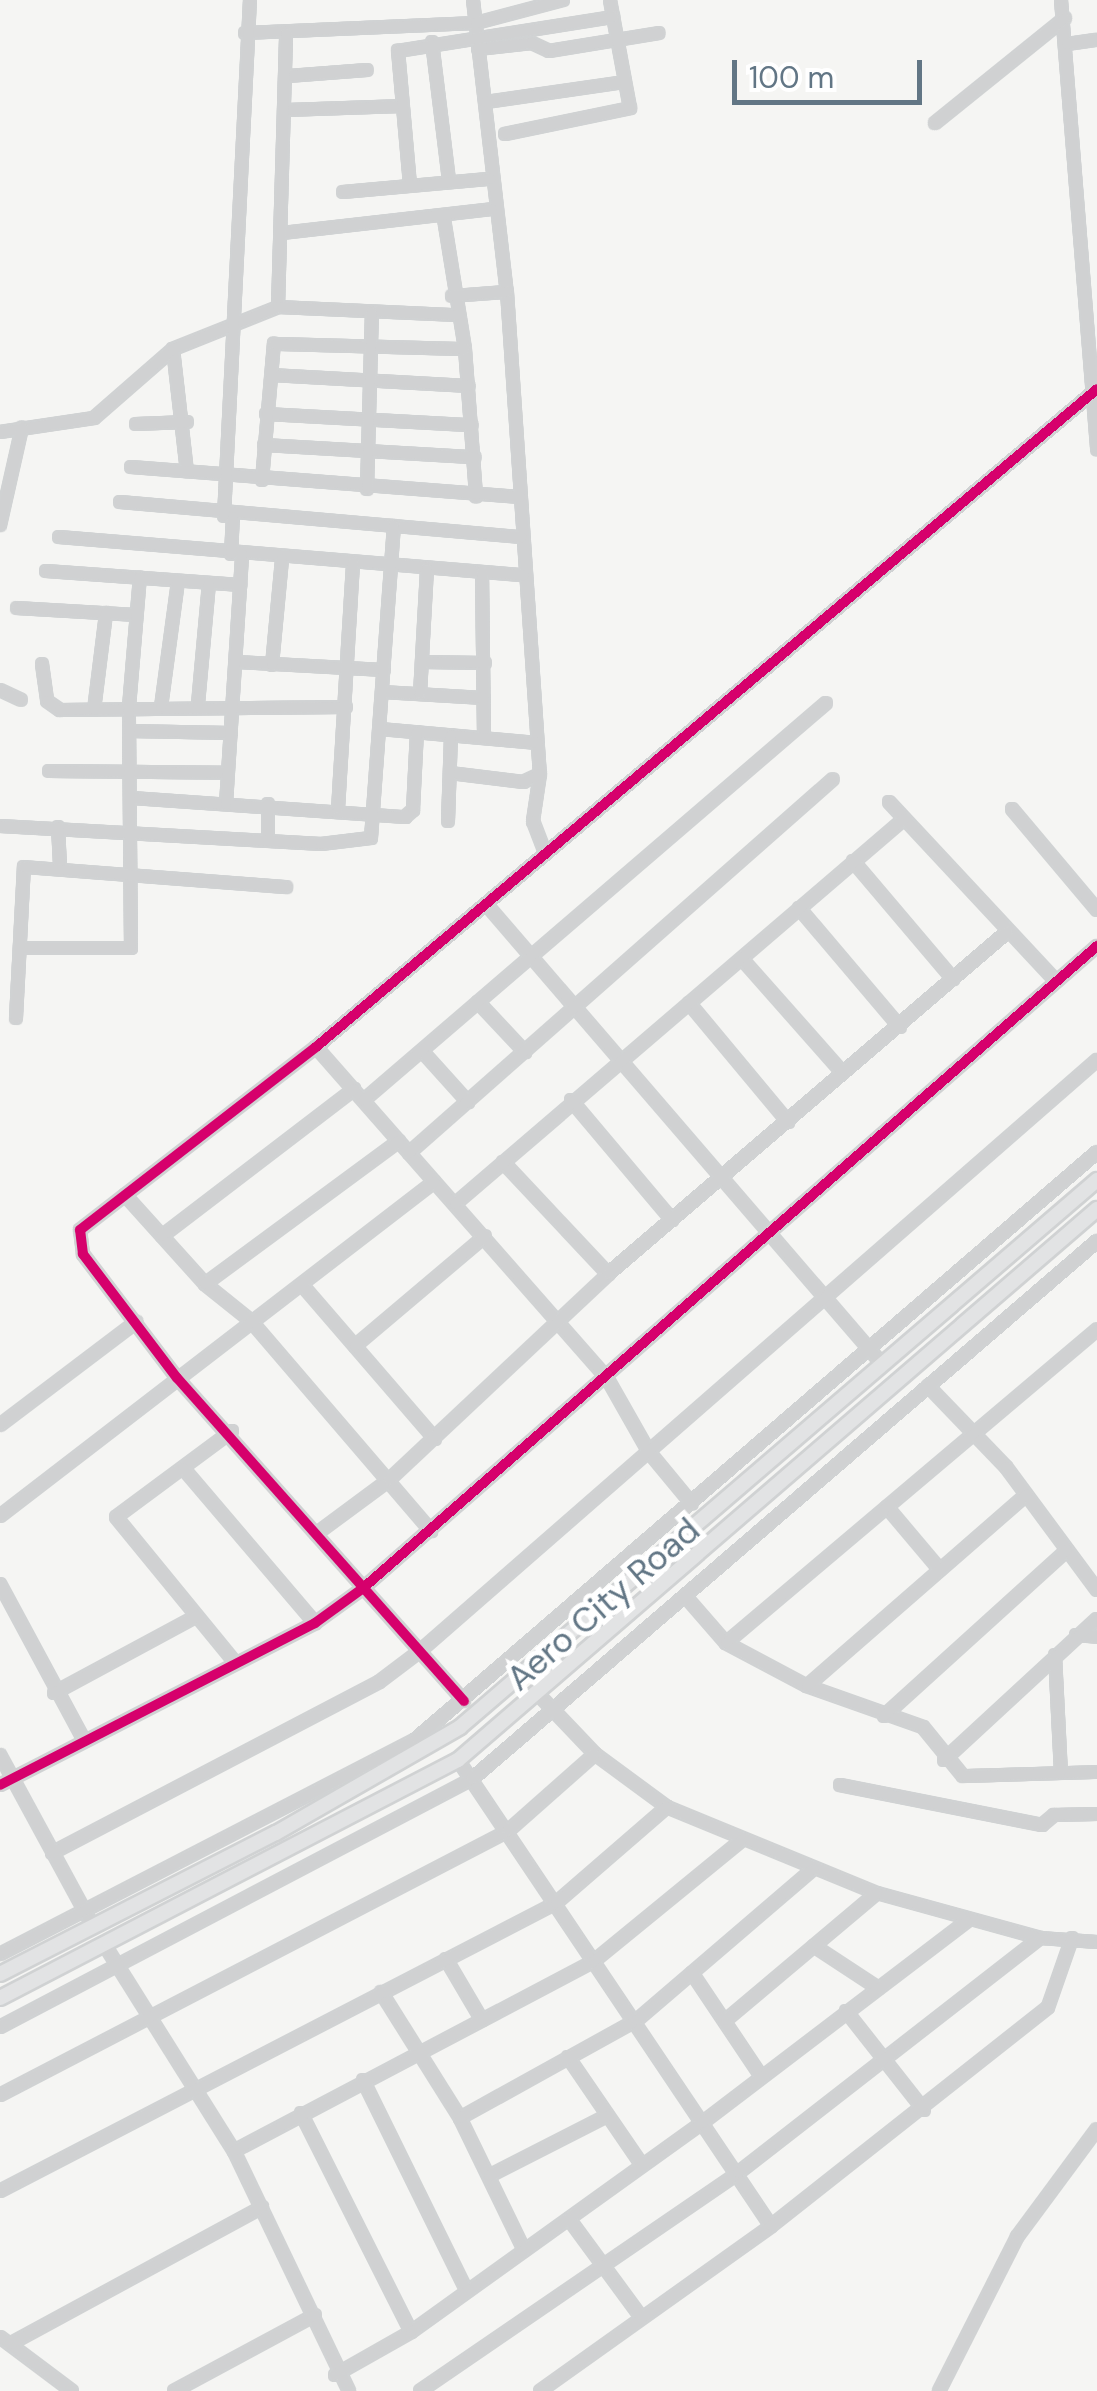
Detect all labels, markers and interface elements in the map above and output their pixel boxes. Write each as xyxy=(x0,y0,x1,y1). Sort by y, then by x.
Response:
scale bar xyxy=(737,40,927,102)
text: 100 m xyxy=(749,58,834,97)
street label: Aero City Road xyxy=(498,1509,708,1699)

